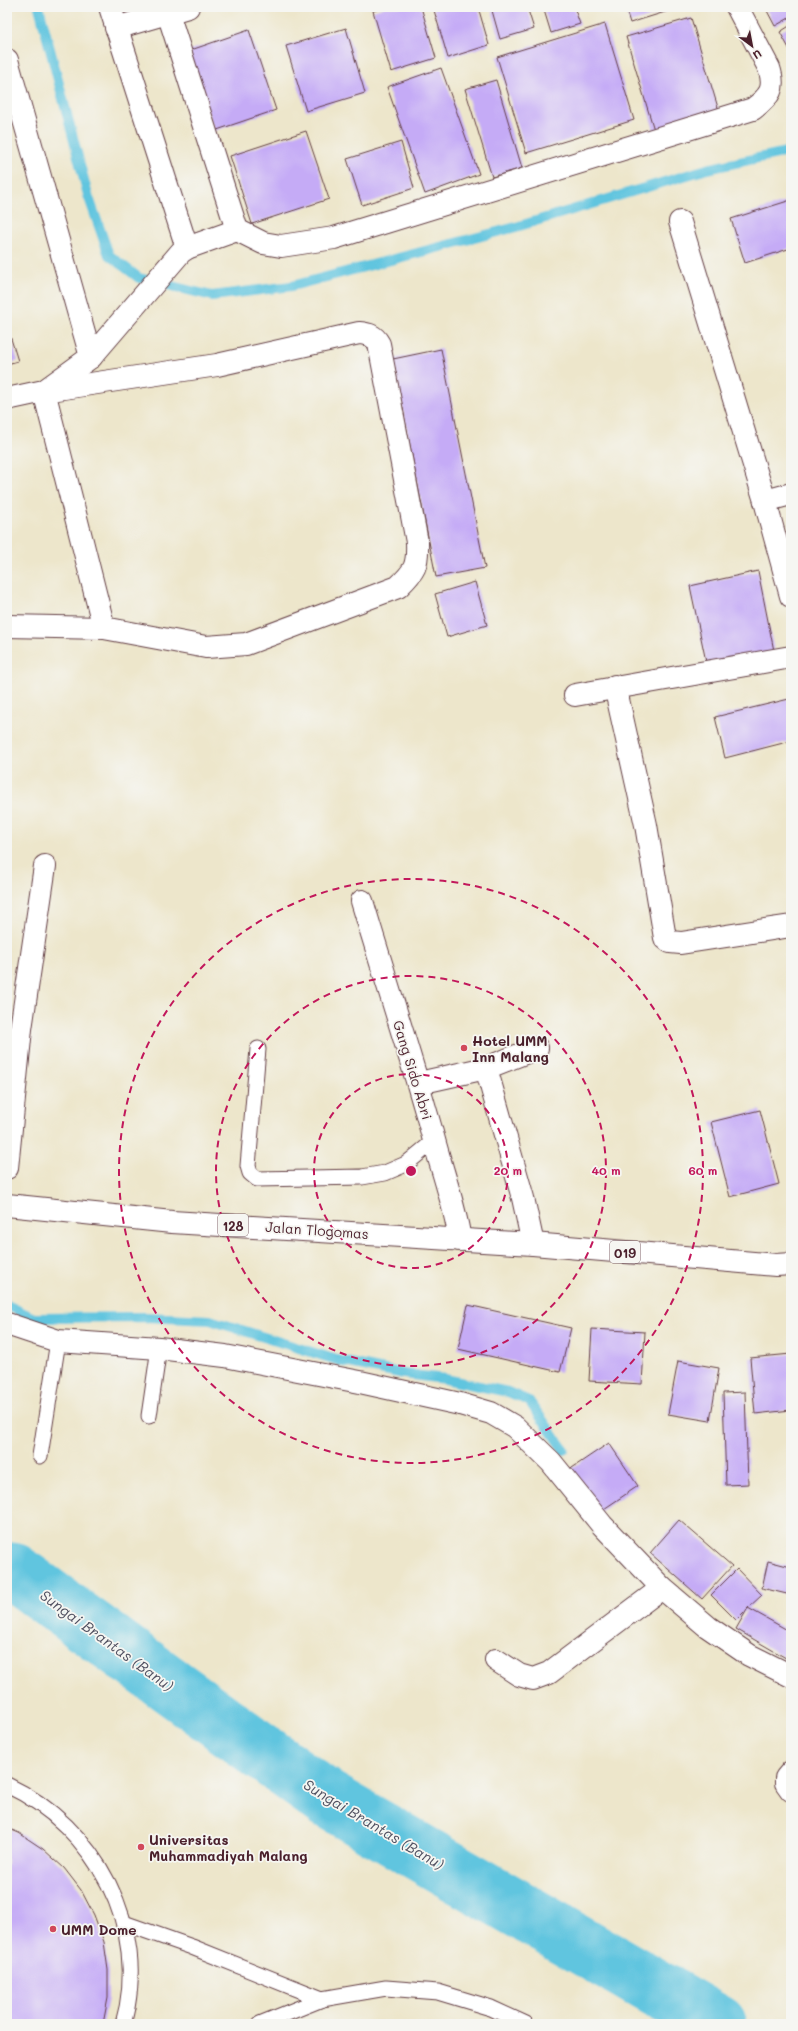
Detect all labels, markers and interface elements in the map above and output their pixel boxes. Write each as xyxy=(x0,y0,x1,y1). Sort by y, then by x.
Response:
north arrow xyxy=(732,26,772,66)
text: U xyxy=(750,46,765,63)
street label: Gang Sido Abri xyxy=(389,1018,437,1122)
place label: Hotel UMM Inn Malang xyxy=(472,1031,549,1066)
marker: Hotel UMM Inn Malang xyxy=(459,1043,469,1053)
text: 20 m xyxy=(494,1162,522,1178)
text: 40 m xyxy=(591,1162,621,1178)
text: 60 m xyxy=(689,1162,717,1178)
centre of rings xyxy=(404,1164,418,1178)
road number: 128 xyxy=(218,1214,248,1236)
street label: Jalan Tlogomas xyxy=(265,1217,369,1243)
road number: 019 xyxy=(610,1241,640,1263)
water label: Sungai Brantas (Banu) xyxy=(36,1585,178,1695)
water label: Sungai Brantas (Banu) xyxy=(300,1774,448,1874)
place label: Universitas Muhammadiyah Malang xyxy=(149,1830,308,1865)
marker: Universitas Muhammadiyah Malang xyxy=(136,1842,146,1852)
place label: UMM Dome xyxy=(61,1920,137,1939)
marker: UMM Dome xyxy=(48,1924,58,1934)

